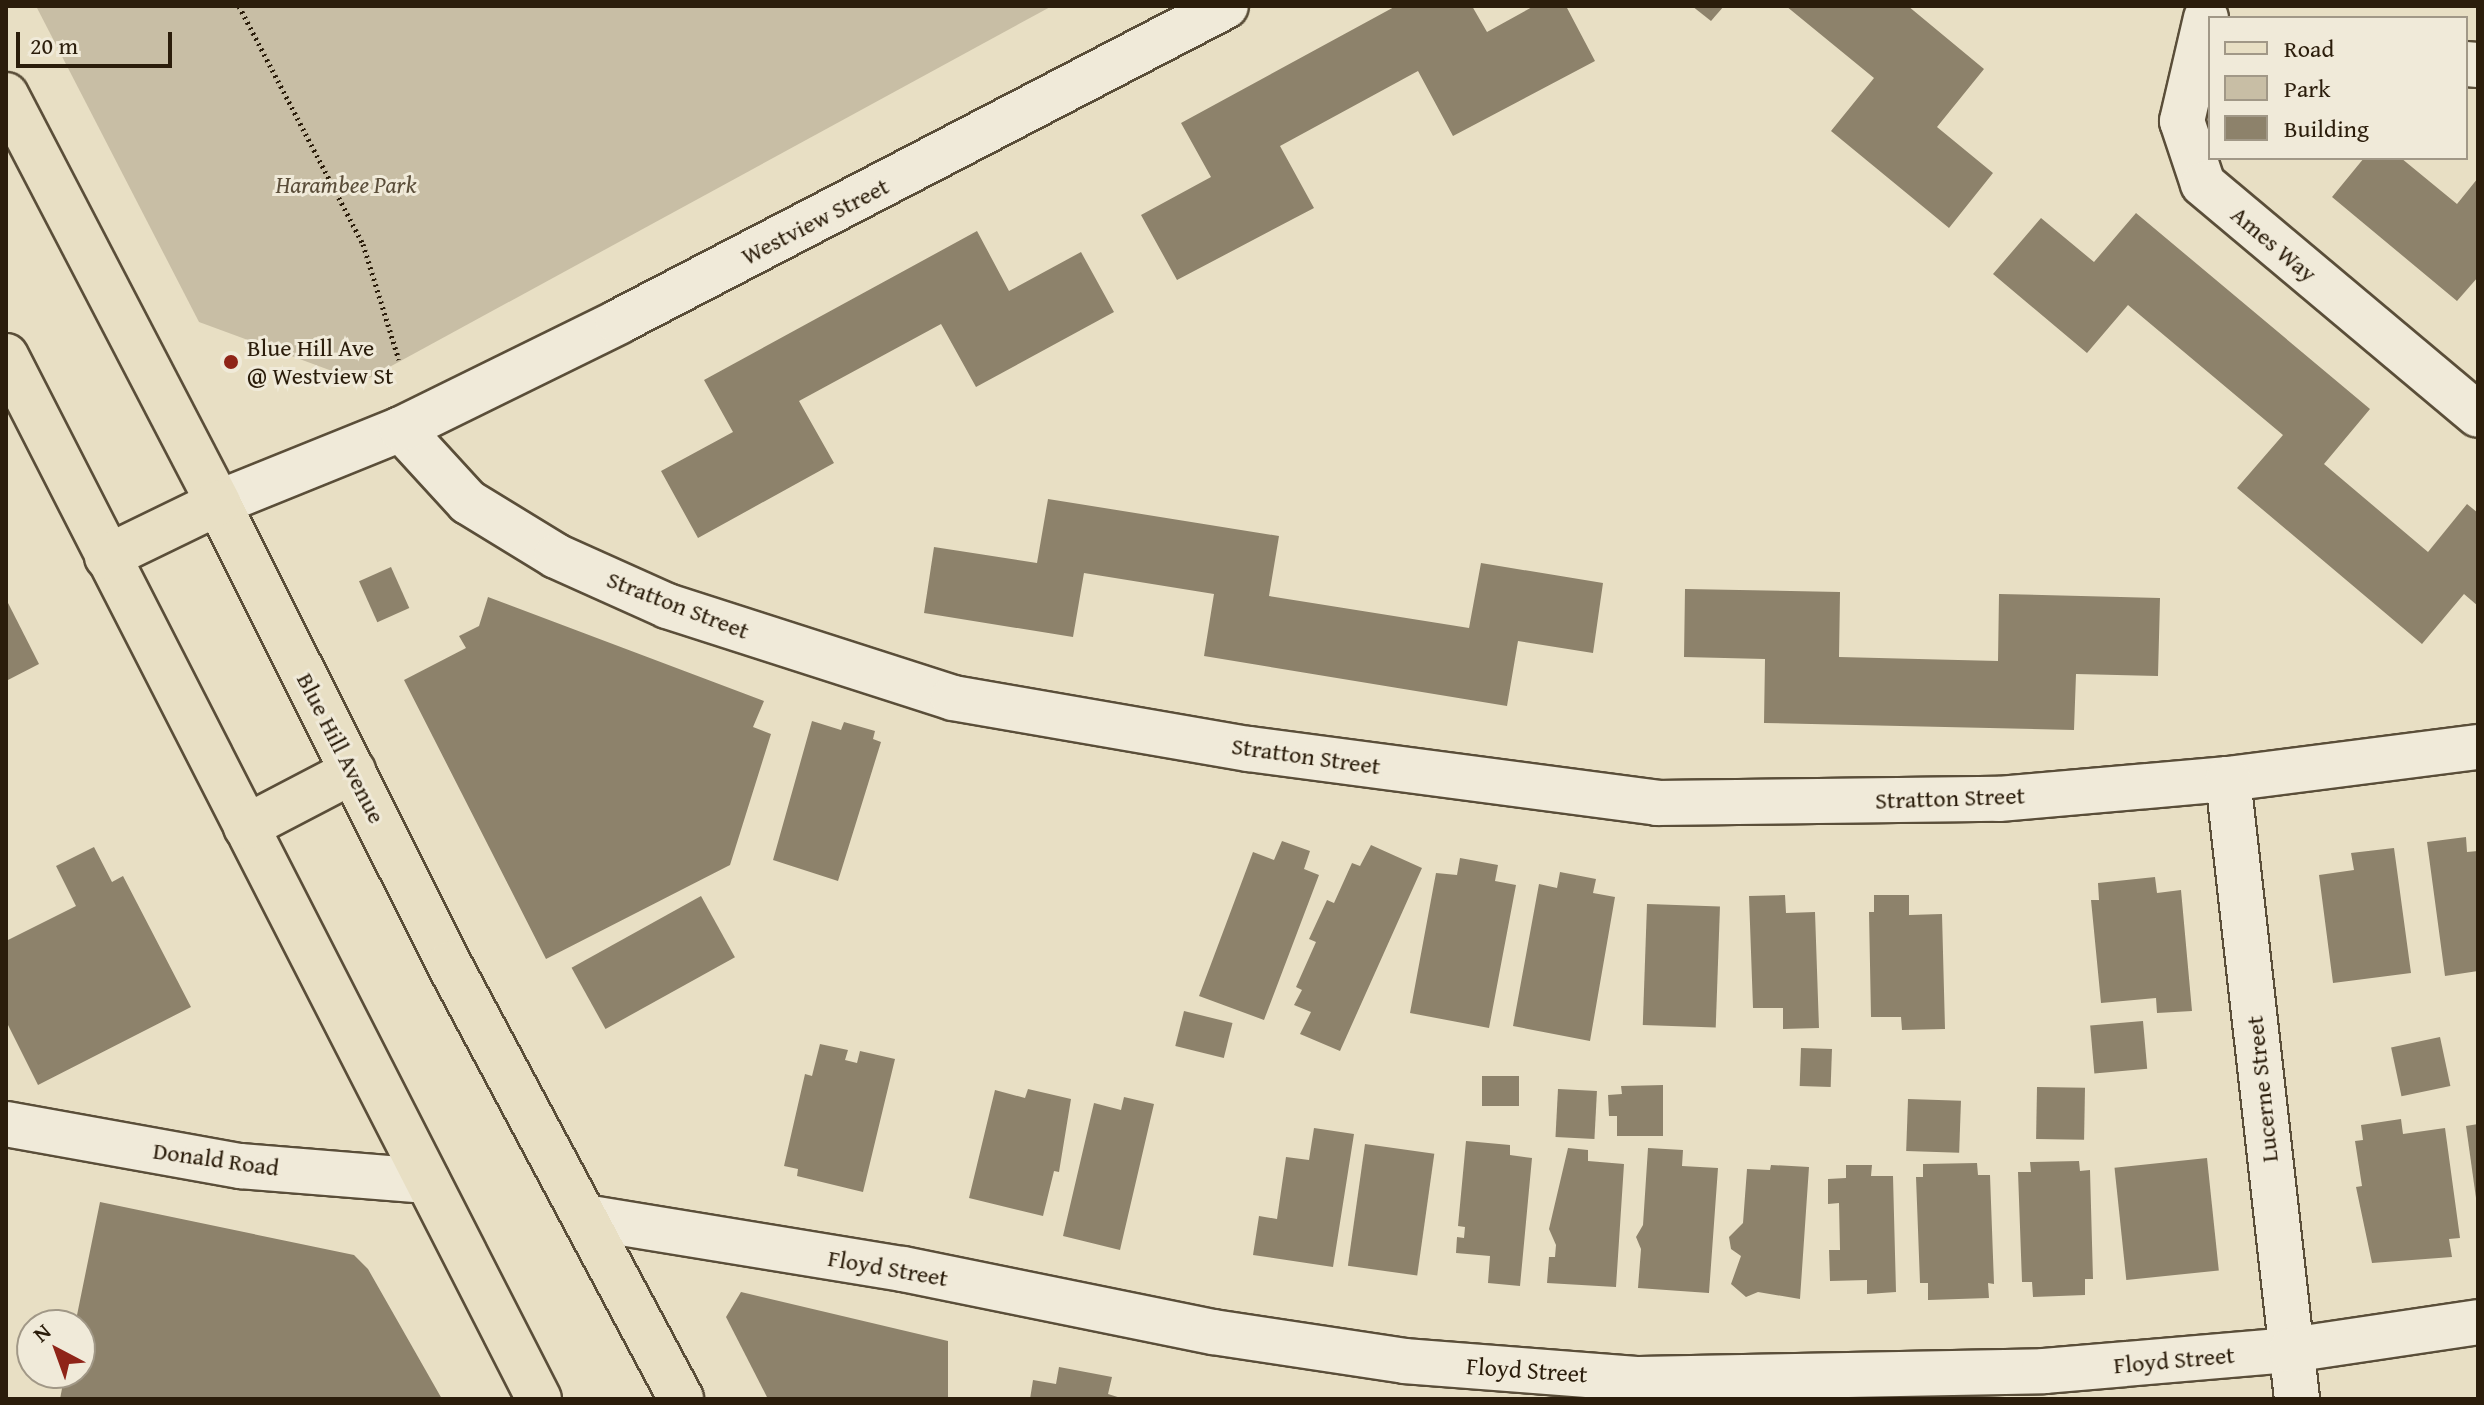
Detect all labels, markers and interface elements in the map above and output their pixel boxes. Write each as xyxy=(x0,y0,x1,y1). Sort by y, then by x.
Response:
scale bar xyxy=(20,16,176,66)
legend xyxy=(2208,16,2468,160)
text: 20 m xyxy=(30,28,78,63)
text: Road xyxy=(2284,31,2334,66)
text: Park xyxy=(2284,71,2330,106)
text: Building xyxy=(2284,111,2369,146)
park label: Harambee Park xyxy=(276,171,416,199)
street label: Westview Street xyxy=(736,171,894,271)
street label: Ames Way xyxy=(2225,200,2323,288)
place label: Blue Hill Ave @ Westview St xyxy=(247,334,393,390)
marker: Blue Hill Ave @ Westview St xyxy=(222,353,240,371)
street label: Stratton Street xyxy=(603,565,753,645)
street label: Blue Hill Avenue xyxy=(291,668,391,828)
street label: Stratton Street xyxy=(1230,731,1382,781)
street label: Stratton Street xyxy=(1875,781,2025,815)
street label: Lucerne Street xyxy=(2240,1014,2284,1164)
street label: Donald Road xyxy=(151,1136,281,1182)
street label: Floyd Street xyxy=(826,1243,950,1293)
north arrow xyxy=(16,1309,96,1389)
text: N xyxy=(26,1315,58,1349)
street label: Floyd Street xyxy=(2112,1340,2236,1380)
street label: Floyd Street xyxy=(1465,1351,1589,1389)

